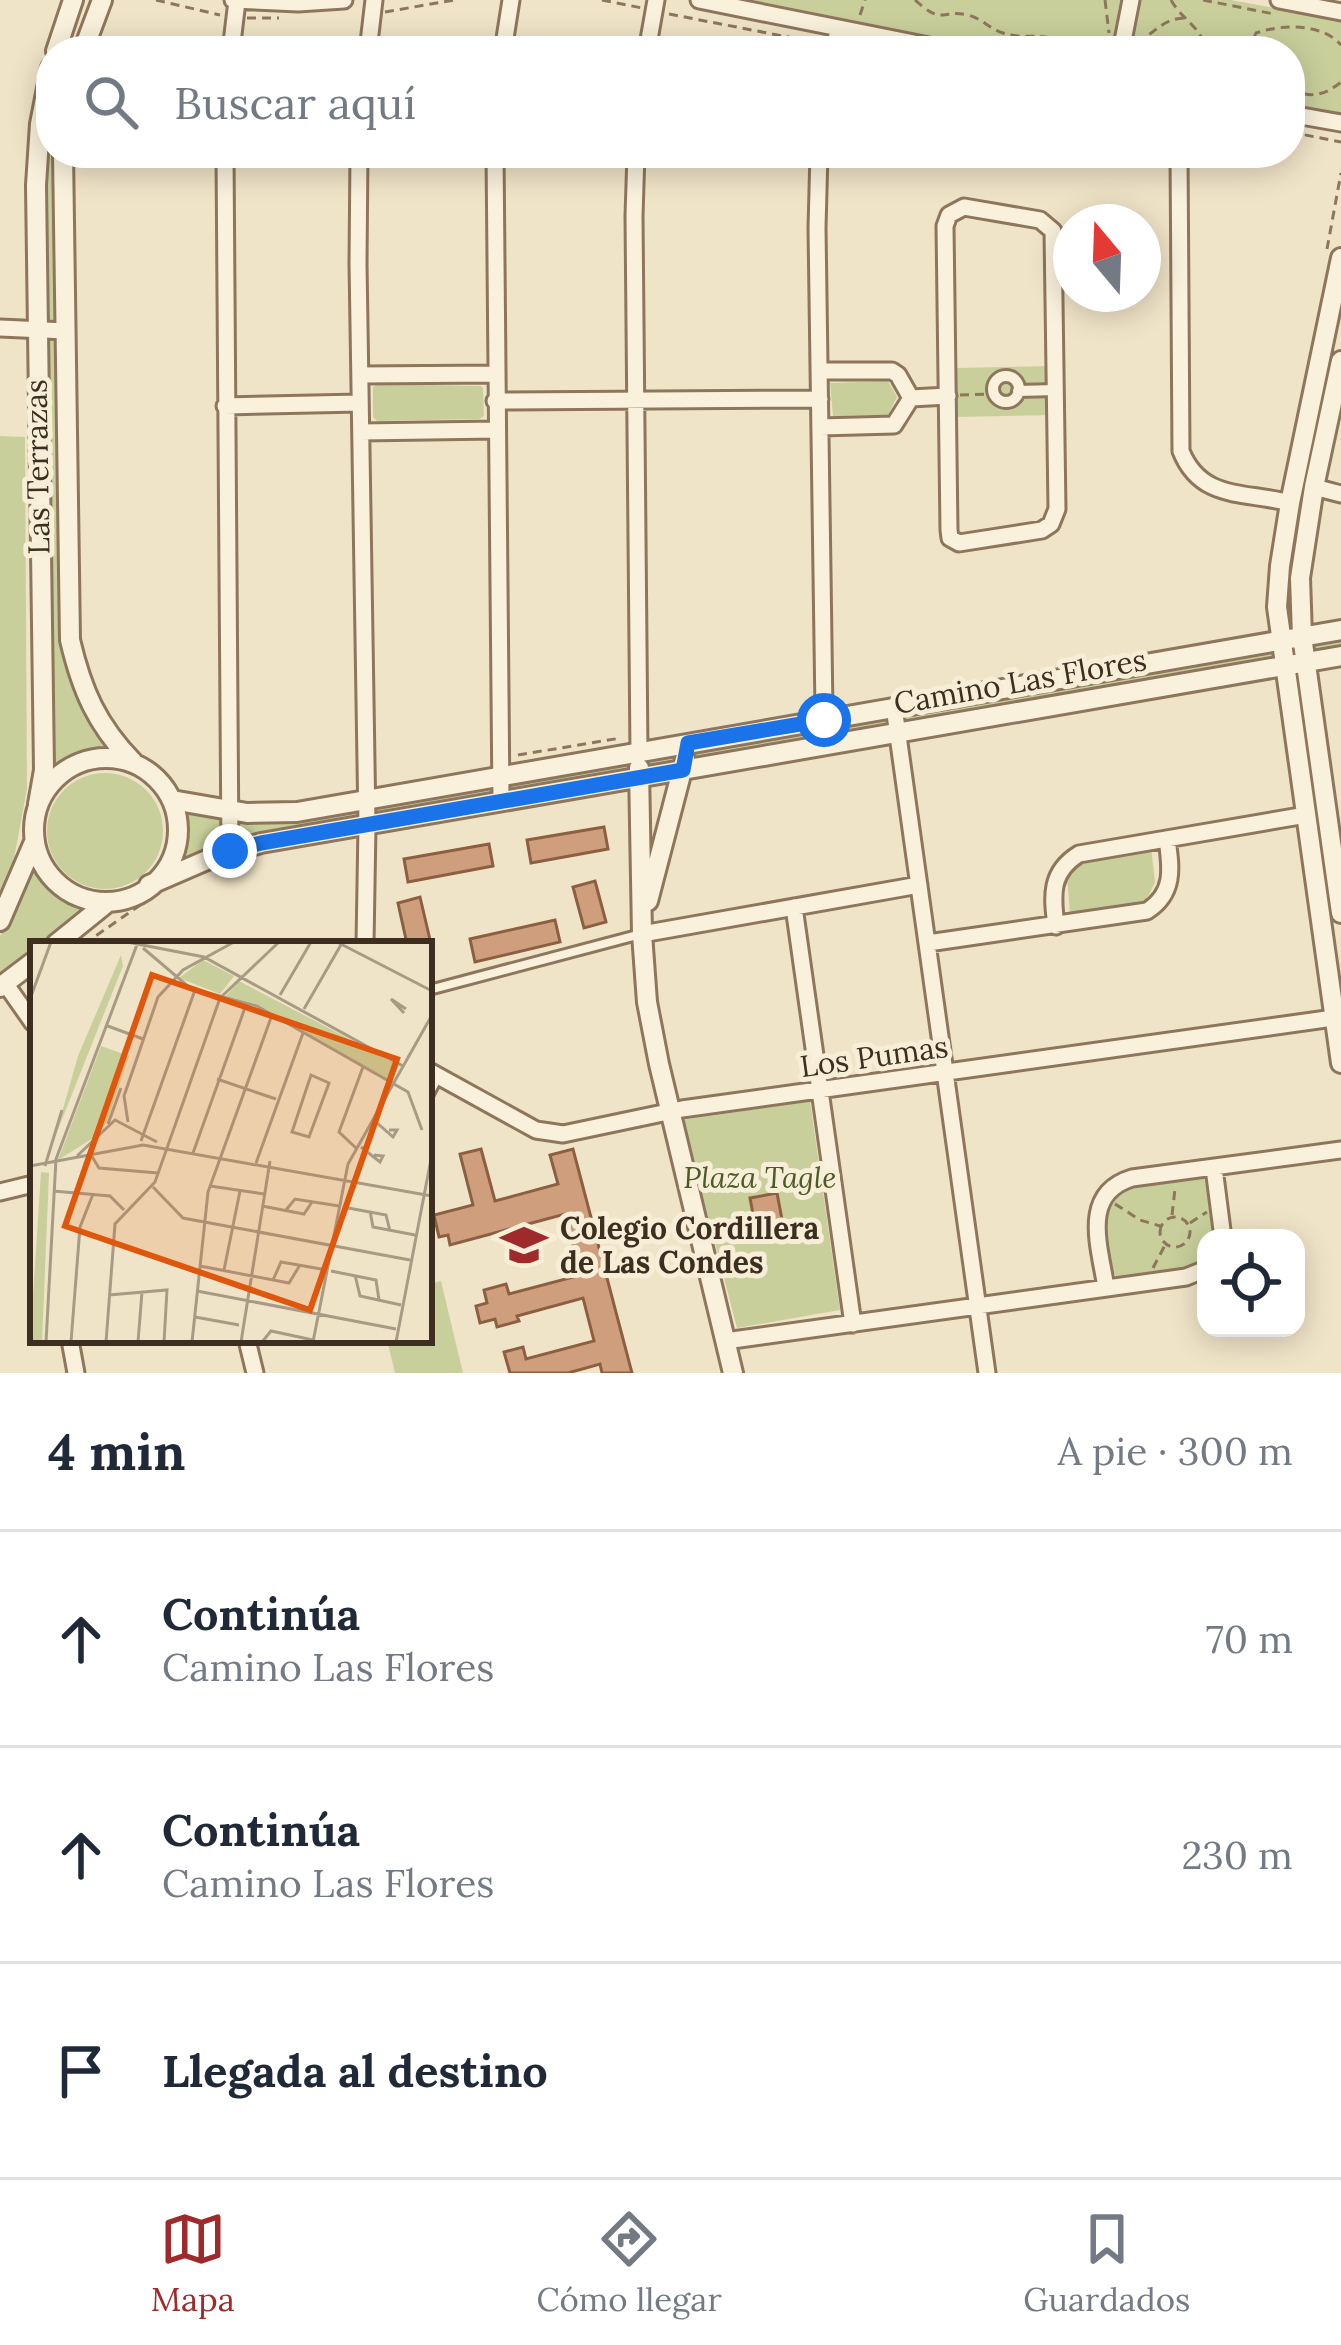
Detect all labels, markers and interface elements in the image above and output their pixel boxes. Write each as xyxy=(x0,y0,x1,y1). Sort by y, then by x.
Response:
search box xyxy=(36,36,1305,168)
icon: search xyxy=(78,69,144,135)
text: Buscar aquí xyxy=(174,74,416,131)
north arrow xyxy=(1053,204,1161,312)
street label: Las Terrazas xyxy=(16,379,58,555)
street label: Camino Las Flores xyxy=(891,640,1149,722)
route start xyxy=(797,693,851,747)
route end xyxy=(203,824,257,878)
inset map xyxy=(30,941,432,1343)
street label: Los Pumas xyxy=(798,1027,950,1085)
park label: Plaza Tagle xyxy=(683,1158,837,1196)
place label: Colegio Cordillera de Las Condes xyxy=(560,1209,820,1281)
school or university icon: Colegio Cordillera de Las Condes xyxy=(499,1220,549,1270)
map controls xyxy=(1197,1229,1305,1337)
button: locate xyxy=(1197,1229,1305,1337)
text: 4 min xyxy=(48,1419,185,1484)
text: A pie · 300 m xyxy=(1057,1426,1293,1476)
text: Continúa xyxy=(162,1585,360,1642)
icon: ahead xyxy=(48,1606,114,1672)
text: 70 m xyxy=(1206,1614,1293,1664)
text: Camino Las Flores xyxy=(162,1642,494,1692)
text: Continúa xyxy=(162,1801,360,1858)
icon: ahead xyxy=(48,1822,114,1888)
text: 230 m xyxy=(1182,1830,1293,1880)
text: Camino Las Flores xyxy=(162,1858,494,1908)
icon: arrive xyxy=(48,2038,114,2104)
text: Llegada al destino xyxy=(162,2042,548,2099)
tab: Mapa xyxy=(151,2206,235,2320)
tab: Cómo llegar xyxy=(536,2206,722,2320)
tab: Guardados xyxy=(1023,2206,1190,2320)

